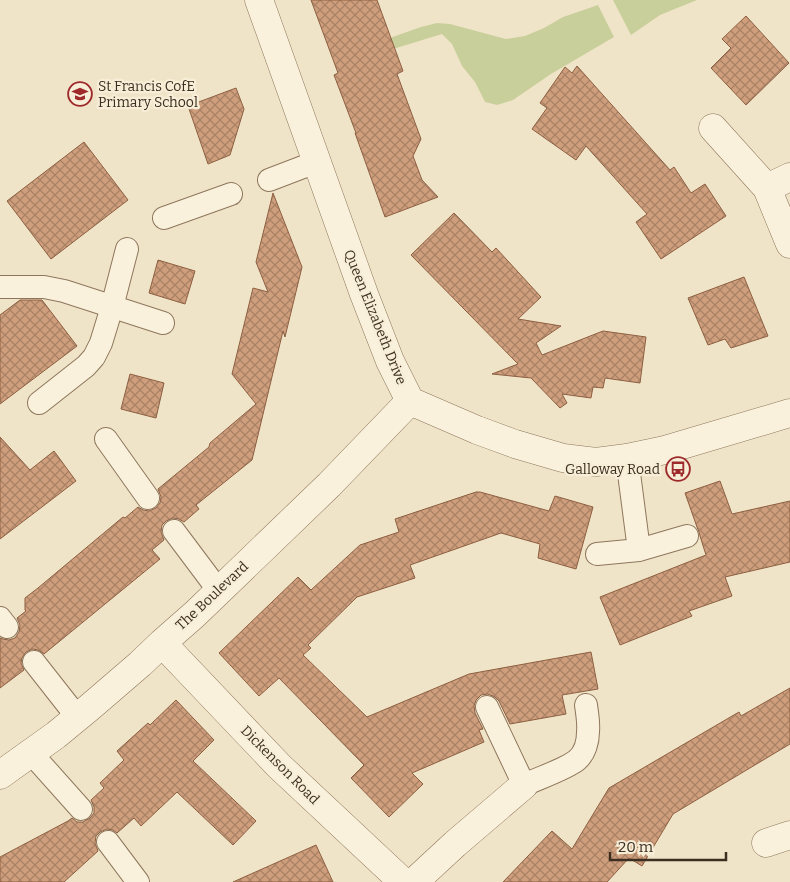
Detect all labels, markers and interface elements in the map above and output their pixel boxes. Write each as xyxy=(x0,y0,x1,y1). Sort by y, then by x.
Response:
place label: St Francis CofE Primary School xyxy=(98,78,198,111)
school or university icon: St Francis CofE Primary School xyxy=(67,81,93,107)
street label: Queen Elizabeth Drive xyxy=(340,247,410,387)
bus stop icon: Galloway Road xyxy=(665,456,691,482)
place label: Galloway Road xyxy=(565,461,660,478)
street label: The Boulevard xyxy=(172,558,252,634)
street label: Dickenson Road xyxy=(237,722,323,808)
scale bar xyxy=(610,830,726,862)
text: 20 m xyxy=(618,838,654,856)

